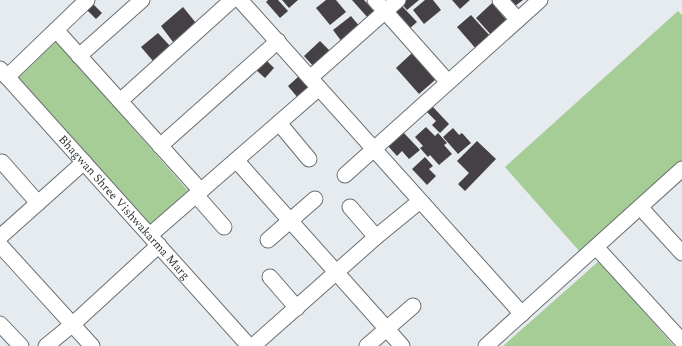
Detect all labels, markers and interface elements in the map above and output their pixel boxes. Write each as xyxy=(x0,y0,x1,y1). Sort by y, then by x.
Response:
street label: Bhagwan Shree Vishwakarma Marg xyxy=(54,131,194,284)

